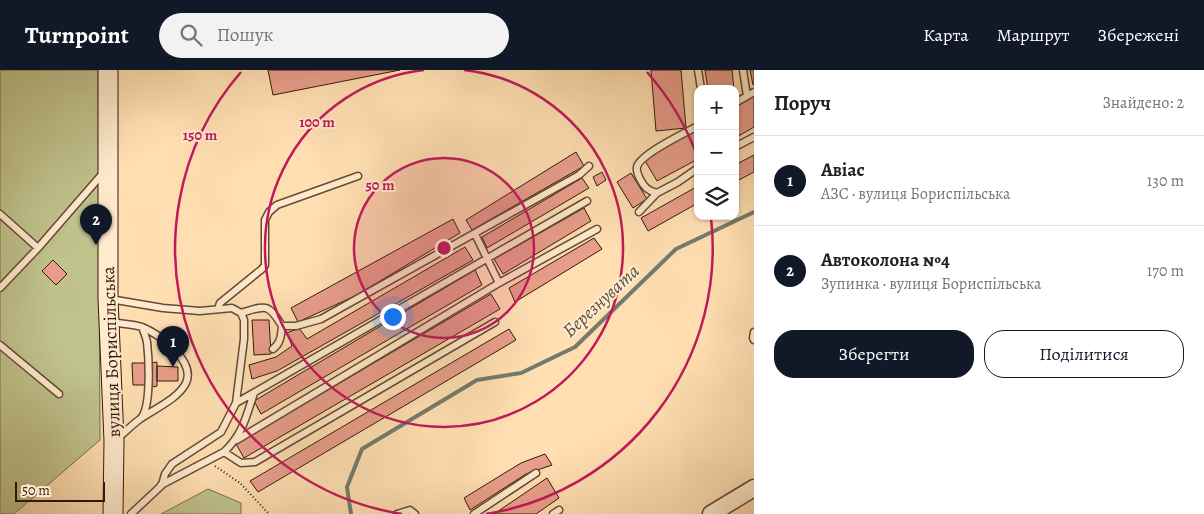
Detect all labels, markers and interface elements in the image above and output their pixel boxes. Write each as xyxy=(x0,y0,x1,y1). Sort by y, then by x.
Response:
search box xyxy=(159,13,509,58)
text: Turnpoint xyxy=(25,19,129,51)
icon: search xyxy=(177,21,205,49)
text: Пошук xyxy=(217,22,273,48)
text: Карта xyxy=(923,23,969,47)
text: Маршрут xyxy=(997,23,1070,47)
text: Збережені xyxy=(1098,23,1179,47)
map controls xyxy=(694,85,739,220)
button: + xyxy=(694,85,739,130)
text: Поруч xyxy=(774,89,831,117)
text: Знайдено: 2 xyxy=(1103,92,1184,114)
text: 100 m xyxy=(299,112,335,132)
text: 150 m xyxy=(183,125,218,145)
button: − xyxy=(694,130,739,175)
text: Авіас xyxy=(821,157,865,183)
text: 1 xyxy=(787,170,793,192)
text: 130 m xyxy=(1147,170,1184,192)
text: 50 m xyxy=(365,175,395,195)
button: layers xyxy=(694,175,739,220)
text: АЗС · вулиця Бориспільська xyxy=(821,183,1010,205)
pin: 2 xyxy=(80,204,112,245)
centre of rings xyxy=(435,239,453,257)
text: Автоколона №4 xyxy=(821,247,950,273)
water label: Березнувата xyxy=(557,258,645,343)
text: 2 xyxy=(786,260,794,282)
text: 170 m xyxy=(1147,260,1184,282)
street label: вулиця Бориспільська xyxy=(96,265,126,438)
text: Зупинка · вулиця Бориспільська xyxy=(821,273,1041,295)
your location xyxy=(380,304,406,330)
pin: 1 xyxy=(157,326,189,367)
button: Зберегти xyxy=(774,330,974,378)
button: Поділитися xyxy=(984,330,1184,378)
scale bar xyxy=(15,479,105,502)
text: 50 m xyxy=(22,481,50,500)

